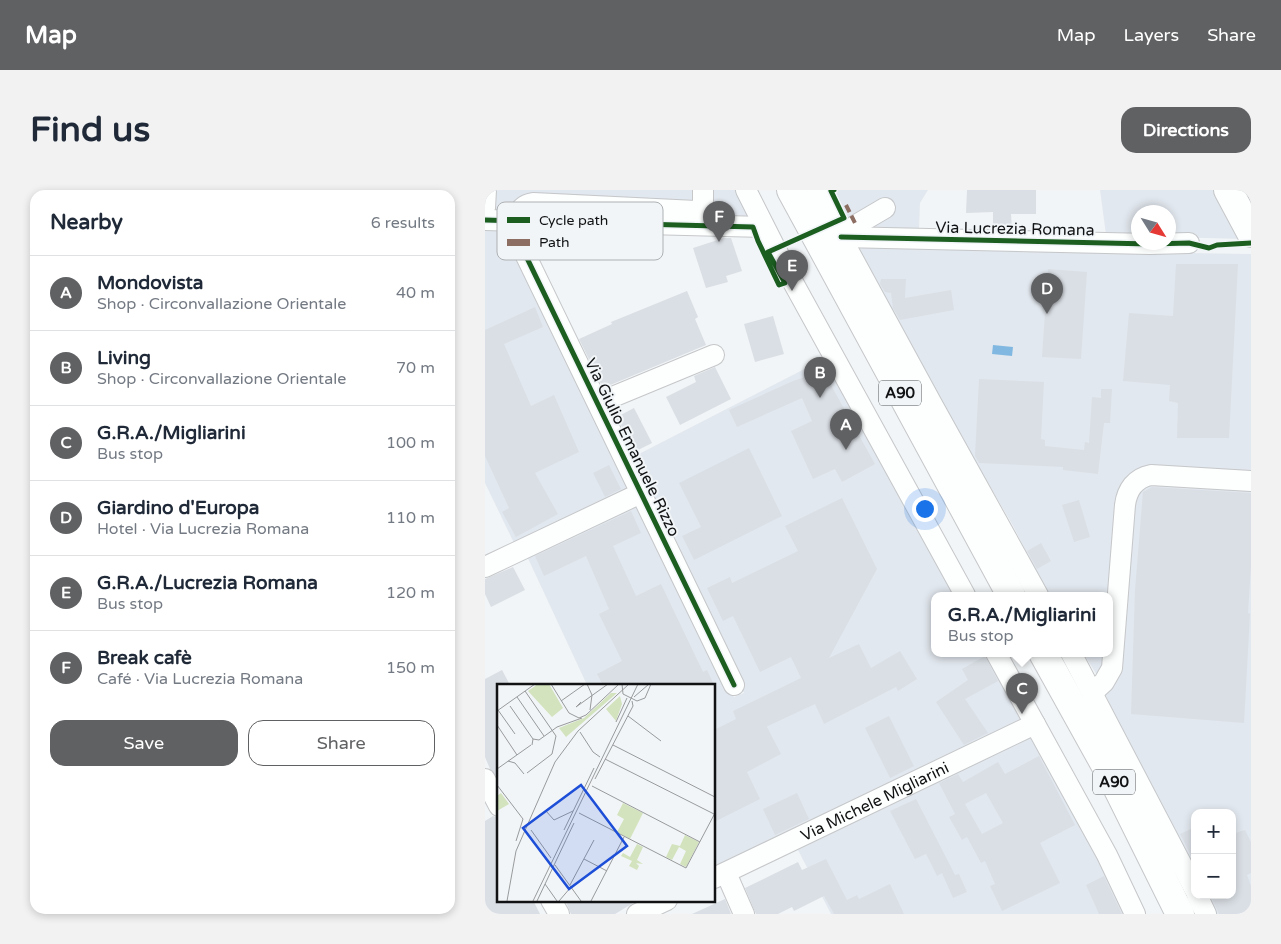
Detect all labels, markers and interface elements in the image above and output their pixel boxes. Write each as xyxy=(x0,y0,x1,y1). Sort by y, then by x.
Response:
text: Map xyxy=(25,21,77,50)
text: Map xyxy=(1057,24,1096,46)
text: Layers xyxy=(1124,24,1179,46)
text: Share xyxy=(1207,24,1256,46)
button: Directions xyxy=(1121,107,1251,153)
text: Find us xyxy=(30,109,150,151)
pin: F xyxy=(703,201,735,242)
legend xyxy=(497,202,663,260)
north arrow xyxy=(1131,205,1176,250)
text: Nearby xyxy=(50,210,123,235)
text: Cycle path xyxy=(539,212,608,229)
text: 6 results xyxy=(371,213,435,233)
street label: Via Lucrezia Romana xyxy=(935,218,1095,240)
text: Path xyxy=(539,234,570,251)
pin: E xyxy=(776,250,808,291)
text: Mondovista xyxy=(97,272,203,294)
pin: D xyxy=(1031,273,1063,314)
text: A xyxy=(60,283,72,303)
text: 40 m xyxy=(396,283,435,303)
text: Shop · Circonvallazione Orientale xyxy=(97,294,346,314)
text: Living xyxy=(97,347,151,369)
street label: Via Giulio Emanuele Rizzo xyxy=(580,355,684,540)
pin: B xyxy=(804,357,836,398)
text: B xyxy=(60,358,72,378)
text: 70 m xyxy=(396,358,435,378)
text: Shop · Circonvallazione Orientale xyxy=(97,369,346,389)
road number: A90 xyxy=(879,380,921,406)
pin: A xyxy=(830,409,862,450)
text: G.R.A./Migliarini xyxy=(97,422,246,444)
text: C xyxy=(60,433,72,453)
text: 100 m xyxy=(386,433,435,453)
text: Bus stop xyxy=(97,444,163,464)
your location xyxy=(912,496,938,522)
text: Giardino d'Europa xyxy=(97,497,259,519)
text: D xyxy=(60,508,72,528)
text: 110 m xyxy=(386,508,435,528)
text: Hotel · Via Lucrezia Romana xyxy=(97,519,309,539)
text: G.R.A./Lucrezia Romana xyxy=(97,572,318,594)
text: E xyxy=(61,583,71,603)
text: 120 m xyxy=(386,583,435,603)
popup xyxy=(931,592,1113,657)
text: Bus stop xyxy=(97,594,163,614)
text: G.R.A./Migliarini xyxy=(948,604,1096,626)
text: Bus stop xyxy=(948,626,1014,646)
text: Break cafè xyxy=(97,647,192,669)
text: F xyxy=(61,658,71,678)
text: 150 m xyxy=(386,658,435,678)
text: Café · Via Lucrezia Romana xyxy=(97,669,303,689)
pin: C xyxy=(1006,673,1038,714)
inset map xyxy=(497,684,715,902)
button: Save xyxy=(50,720,238,766)
button: Share xyxy=(248,720,435,766)
street label: Via Michele Migliarini xyxy=(797,758,952,846)
road number: A90 xyxy=(1093,770,1135,794)
map controls xyxy=(1191,809,1236,899)
button: + xyxy=(1191,809,1236,854)
button: − xyxy=(1191,854,1236,899)

